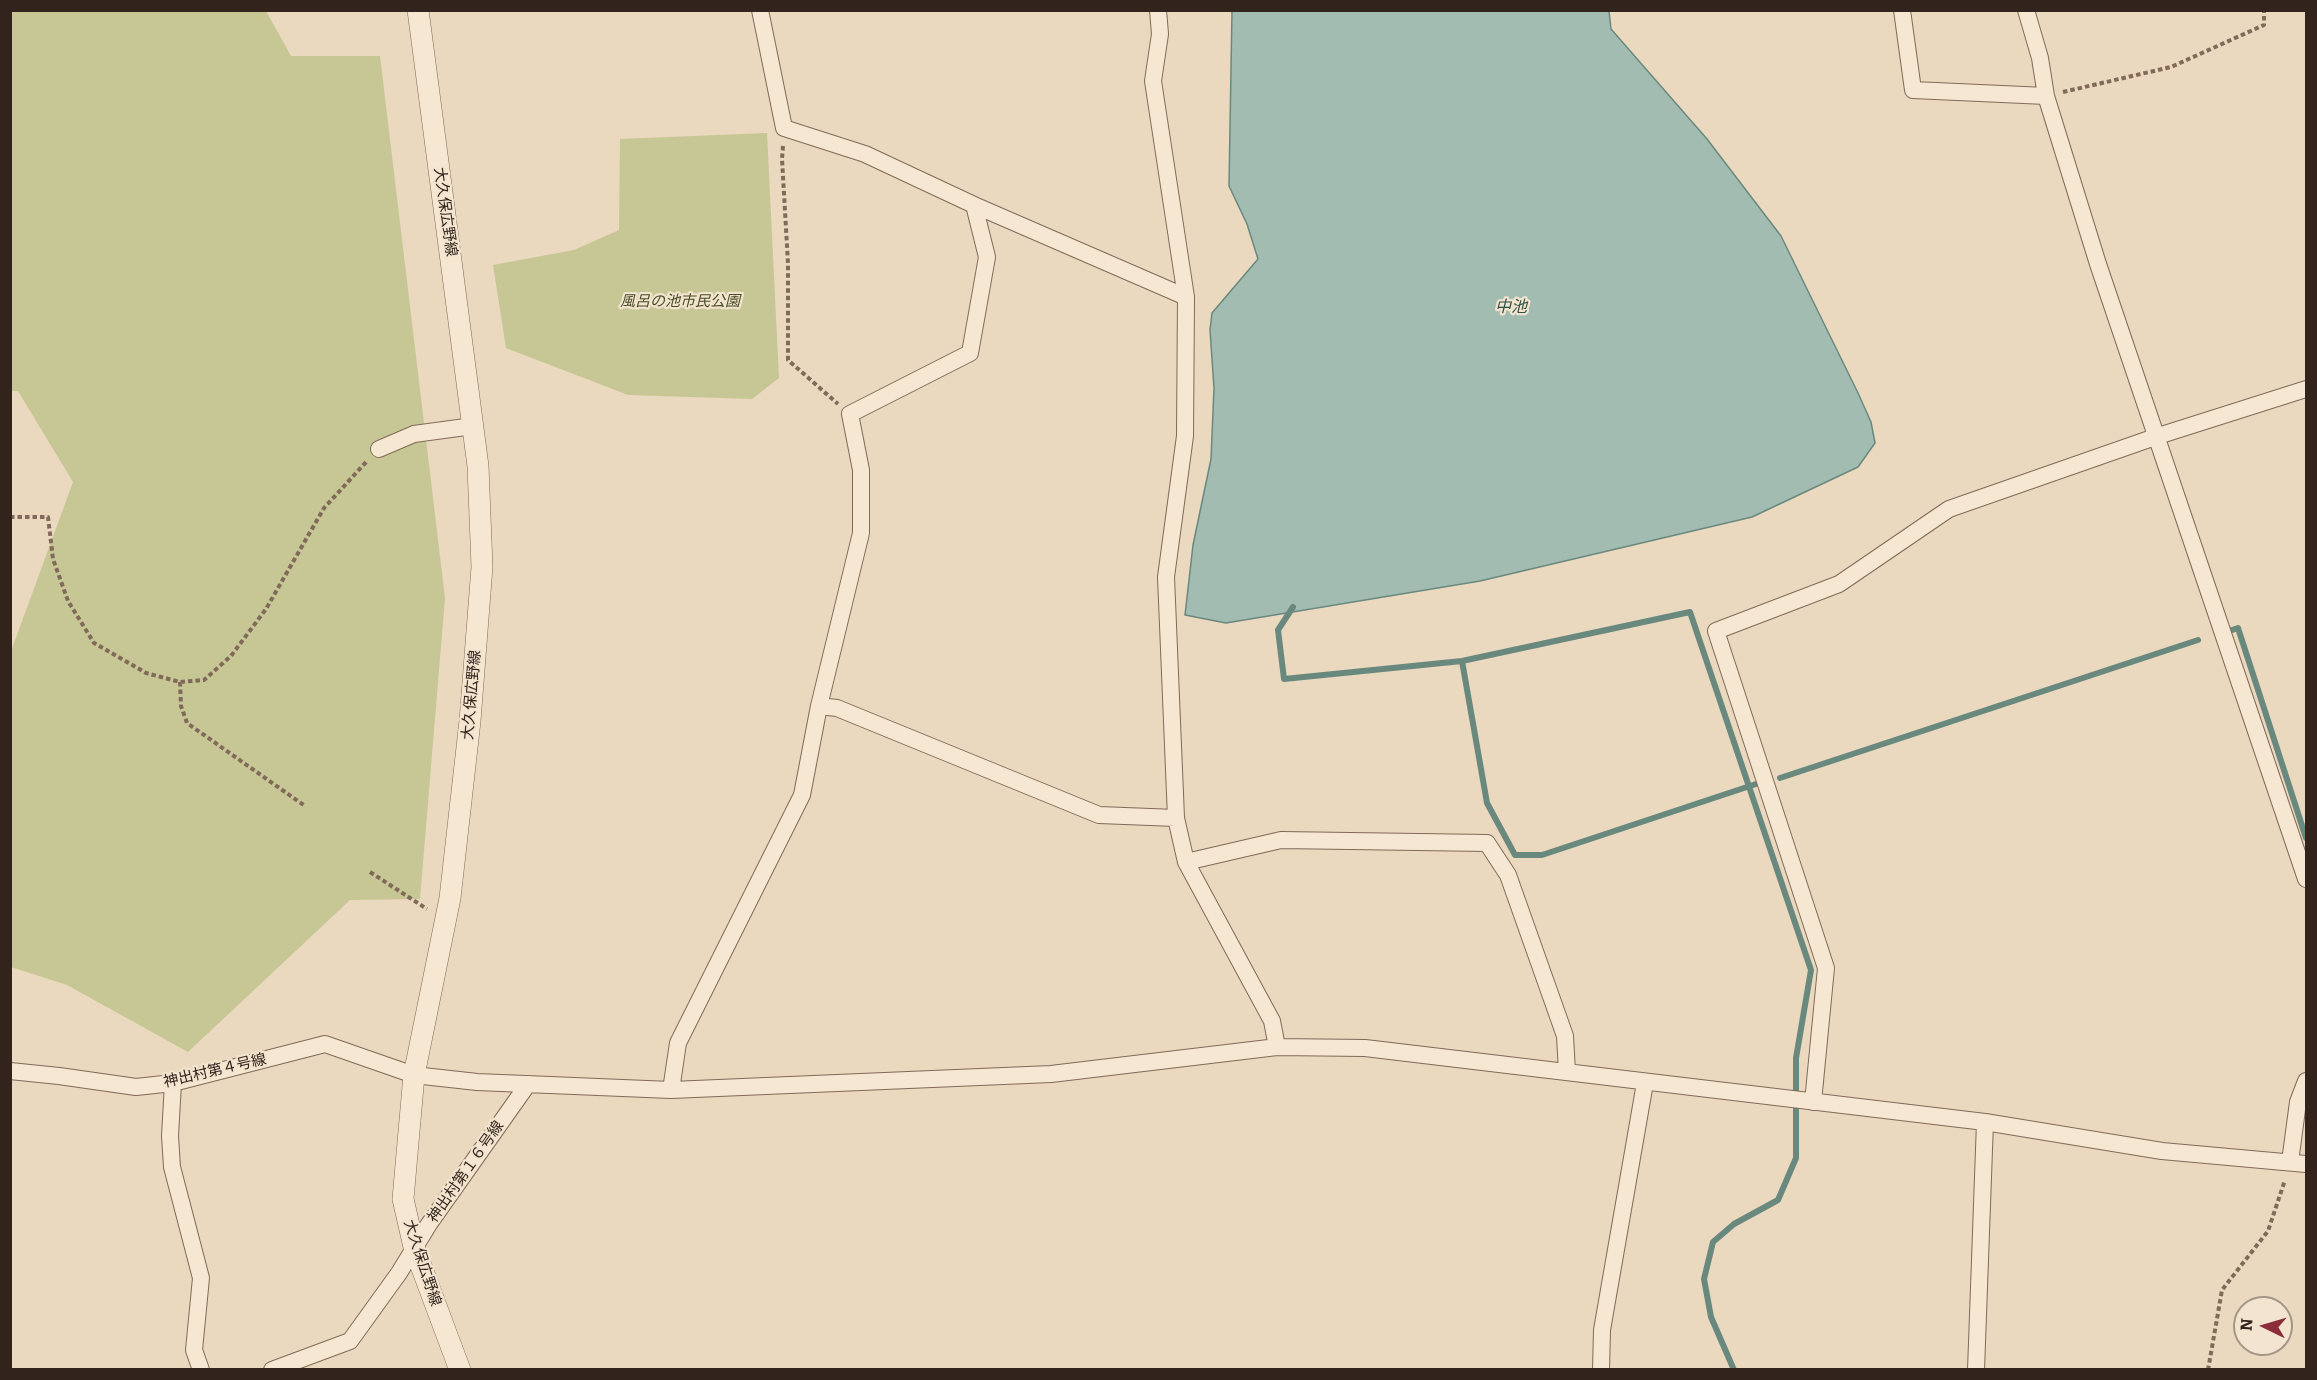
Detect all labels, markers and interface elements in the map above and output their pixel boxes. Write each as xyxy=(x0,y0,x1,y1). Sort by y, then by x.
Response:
street label: 大久保広野線 xyxy=(430,166,460,258)
park label: 風呂の池市民公園 xyxy=(620,293,740,311)
water label: 中池 xyxy=(1495,298,1527,318)
street label: 大久保広野線 xyxy=(459,649,485,741)
street label: 神出村第４号線 xyxy=(162,1050,268,1092)
street label: 神出村第１６号線 xyxy=(424,1118,508,1226)
street label: 大久保広野線 xyxy=(400,1217,444,1309)
north arrow xyxy=(2233,1296,2293,1356)
text: N xyxy=(2237,1318,2257,1332)

